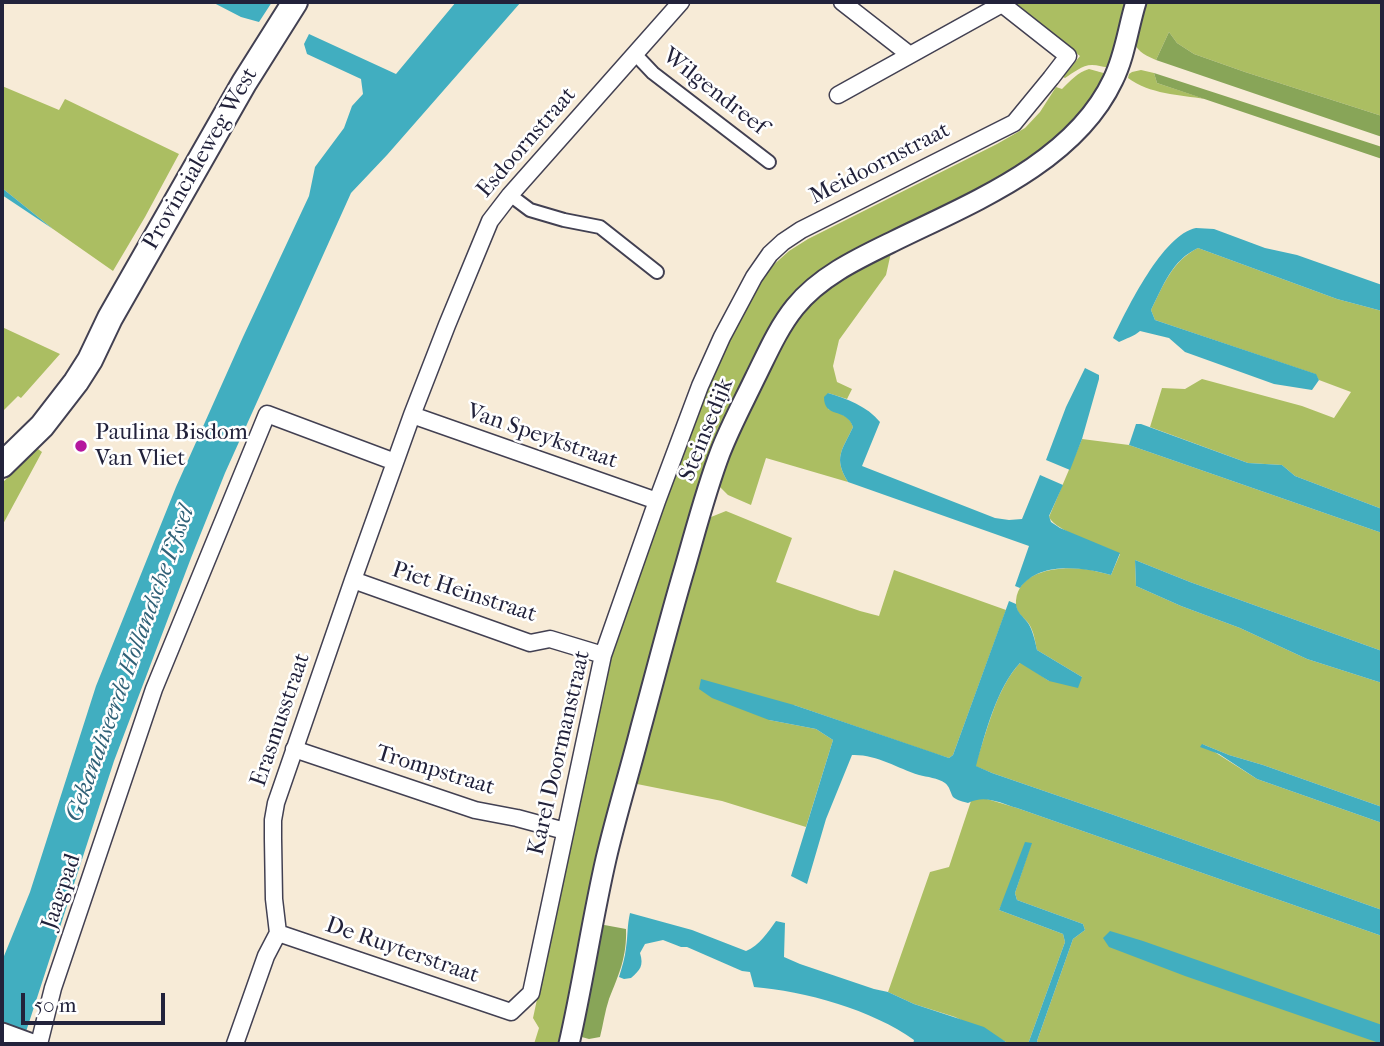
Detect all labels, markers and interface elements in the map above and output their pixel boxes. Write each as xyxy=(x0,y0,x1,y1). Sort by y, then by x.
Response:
street label: Wilgendreef xyxy=(656,43,772,141)
street label: Provincialeweg West xyxy=(138,63,264,255)
street label: Esdoornstraat xyxy=(472,82,582,204)
street label: Meidoornstraat xyxy=(805,117,955,211)
street label: Steinsedijk xyxy=(674,375,740,485)
street label: Van Speykstraat xyxy=(463,398,621,476)
place label: Paulina Bisdom Van Vliet xyxy=(95,419,248,473)
marker: Paulina Bisdom Van Vliet xyxy=(73,438,89,454)
water label: Gekanaliseerde Hollandsche IJssel xyxy=(60,502,202,826)
street label: Piet Heinstraat xyxy=(388,557,540,629)
street label: Karel Doormanstraat xyxy=(523,648,597,858)
street label: Erasmusstraat xyxy=(245,650,317,790)
street label: Trompstraat xyxy=(372,740,498,802)
street label: Jaagpad xyxy=(36,851,88,933)
street label: De Ruyterstraat xyxy=(322,912,482,990)
scale bar xyxy=(24,979,168,1023)
text: 50 m xyxy=(34,993,77,1017)

